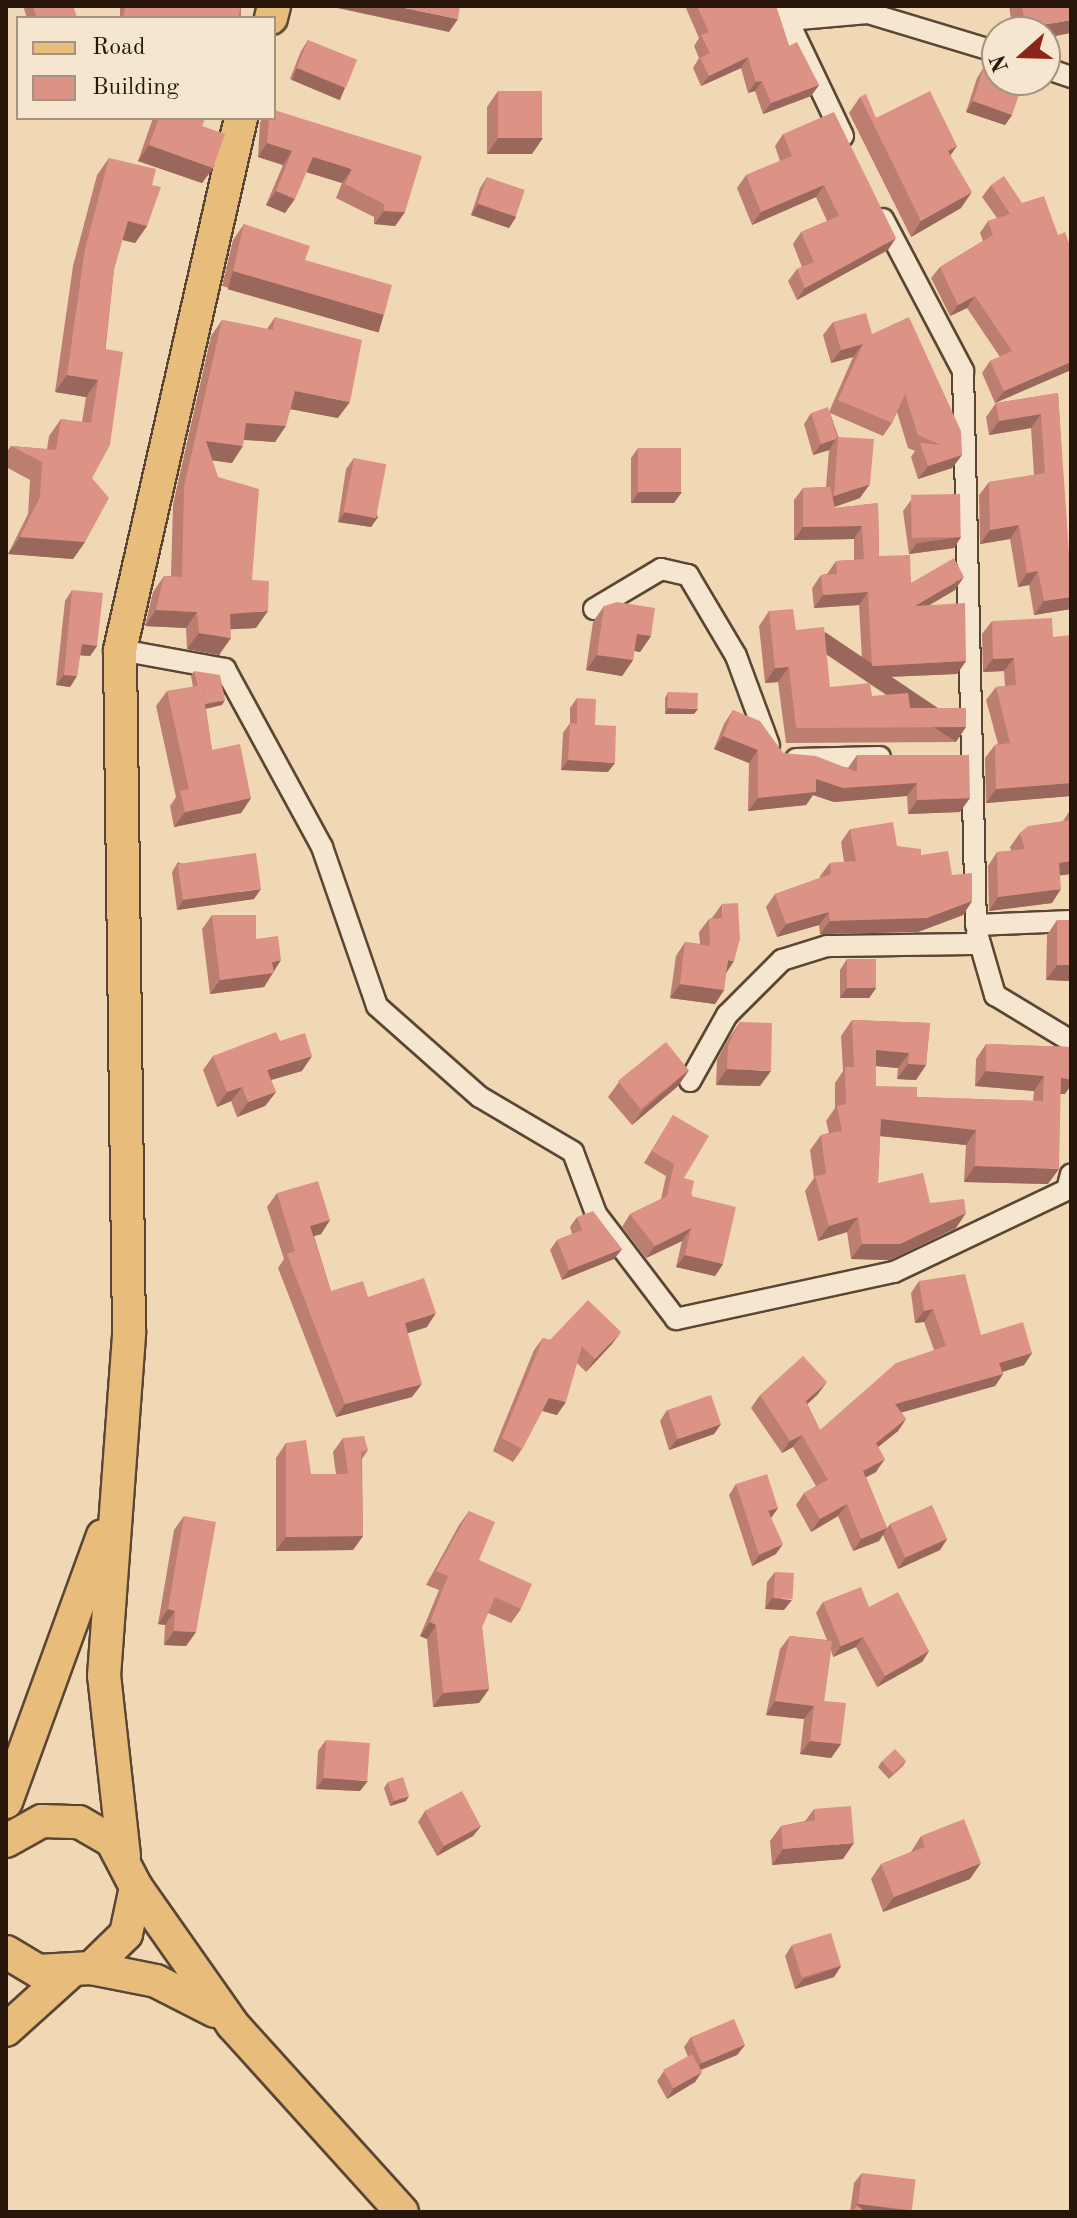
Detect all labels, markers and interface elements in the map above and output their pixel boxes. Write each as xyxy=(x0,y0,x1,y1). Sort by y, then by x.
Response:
legend xyxy=(16,16,276,120)
north arrow xyxy=(981,16,1061,96)
text: Road xyxy=(92,36,145,60)
text: N xyxy=(987,52,1014,75)
text: Building xyxy=(92,76,179,100)

